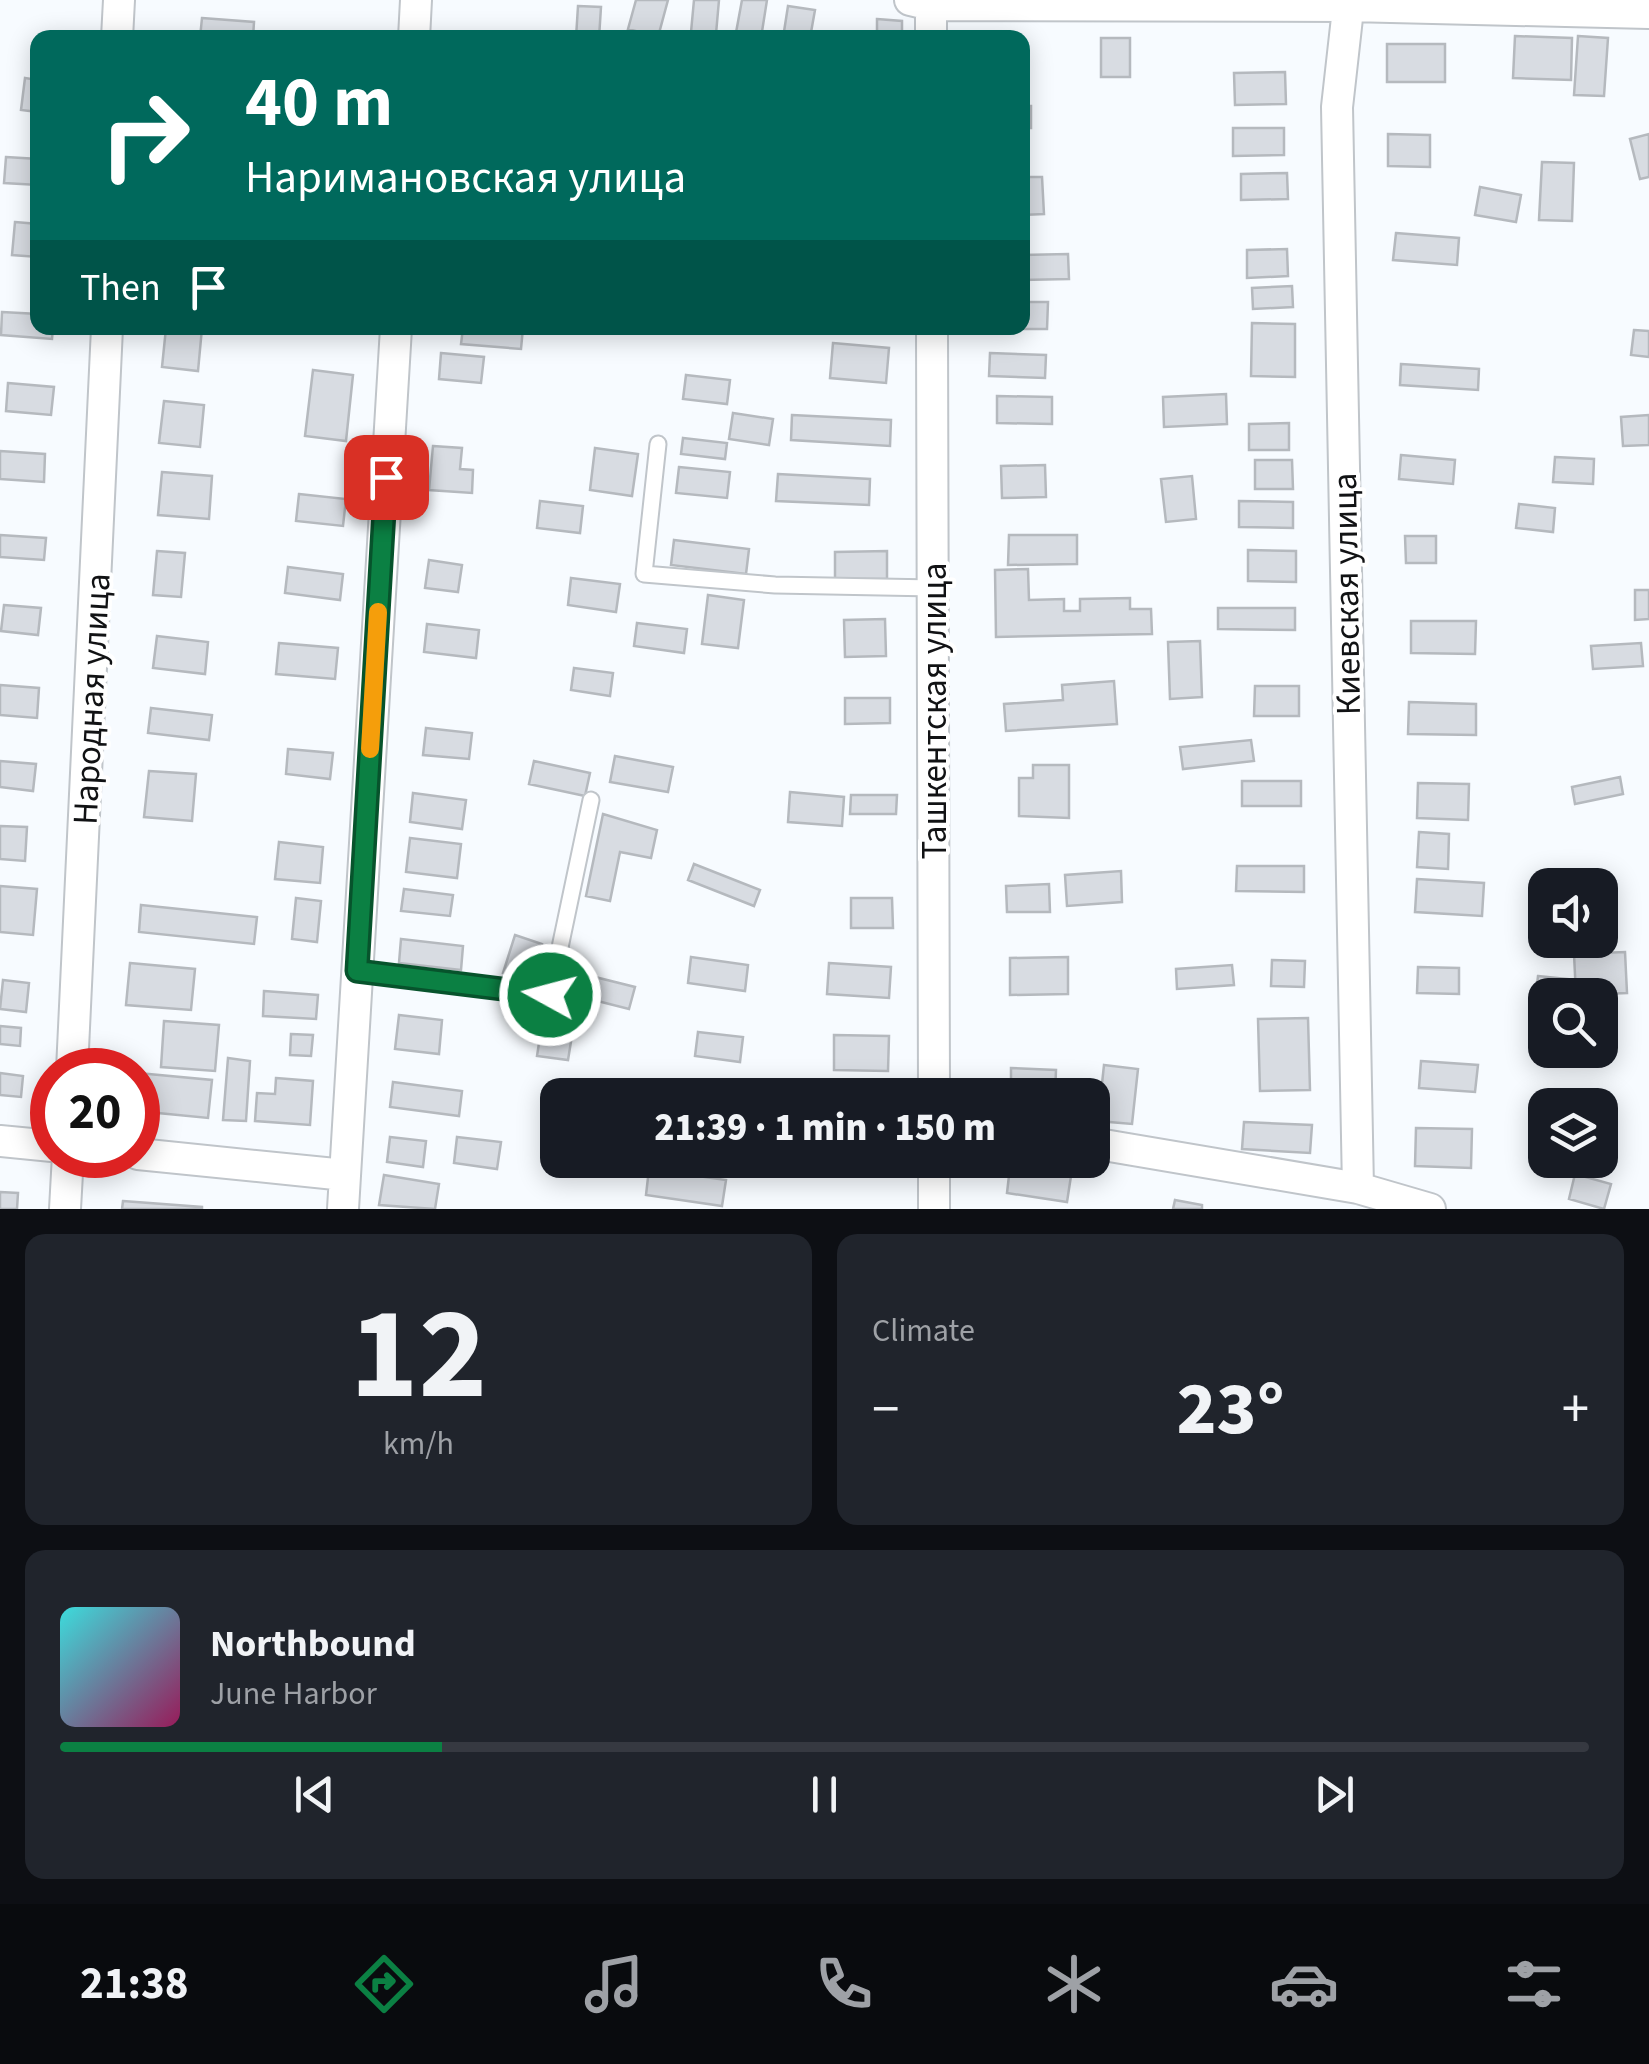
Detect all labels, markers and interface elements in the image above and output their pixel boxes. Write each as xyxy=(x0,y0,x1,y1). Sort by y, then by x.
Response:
text: 40 m xyxy=(245,53,393,153)
icon: right xyxy=(80,70,210,200)
text: Наримановская улица xyxy=(245,146,686,210)
icon: arrive xyxy=(181,260,236,315)
text: Then xyxy=(80,261,161,315)
pin xyxy=(344,435,429,520)
icon: arrive xyxy=(359,450,414,505)
street label: Киевская улица xyxy=(1320,472,1374,716)
street label: Ташкентская улица xyxy=(910,563,960,859)
street label: Народная улица xyxy=(60,572,124,826)
map controls xyxy=(1528,868,1618,1178)
button: sound xyxy=(1528,868,1618,958)
position arrow xyxy=(498,943,602,1047)
button: search xyxy=(1528,978,1618,1068)
speed limit sign: 20 xyxy=(30,1048,160,1178)
button: layers xyxy=(1528,1088,1618,1178)
text: 21:39 · 1 min · 150 m xyxy=(654,1101,996,1155)
text: 12 xyxy=(350,1263,487,1448)
text: Climate xyxy=(872,1308,975,1354)
text: 23° xyxy=(1177,1356,1284,1463)
text: − xyxy=(872,1371,899,1449)
text: + xyxy=(1562,1371,1589,1449)
text: km/h xyxy=(383,1421,454,1467)
text: Northbound xyxy=(210,1617,416,1671)
text: June Harbor xyxy=(210,1671,377,1717)
icon: previous xyxy=(287,1767,342,1822)
icon: pause xyxy=(797,1767,852,1822)
icon: next xyxy=(1307,1767,1362,1822)
icon: directions xyxy=(349,1949,419,2019)
icon: music xyxy=(579,1949,649,2019)
icon: phone xyxy=(809,1949,879,2019)
icon: climate xyxy=(1039,1949,1109,2019)
icon: car xyxy=(1269,1949,1339,2019)
icon: filters xyxy=(1499,1949,1569,2019)
text: 21:38 xyxy=(80,1952,189,2016)

